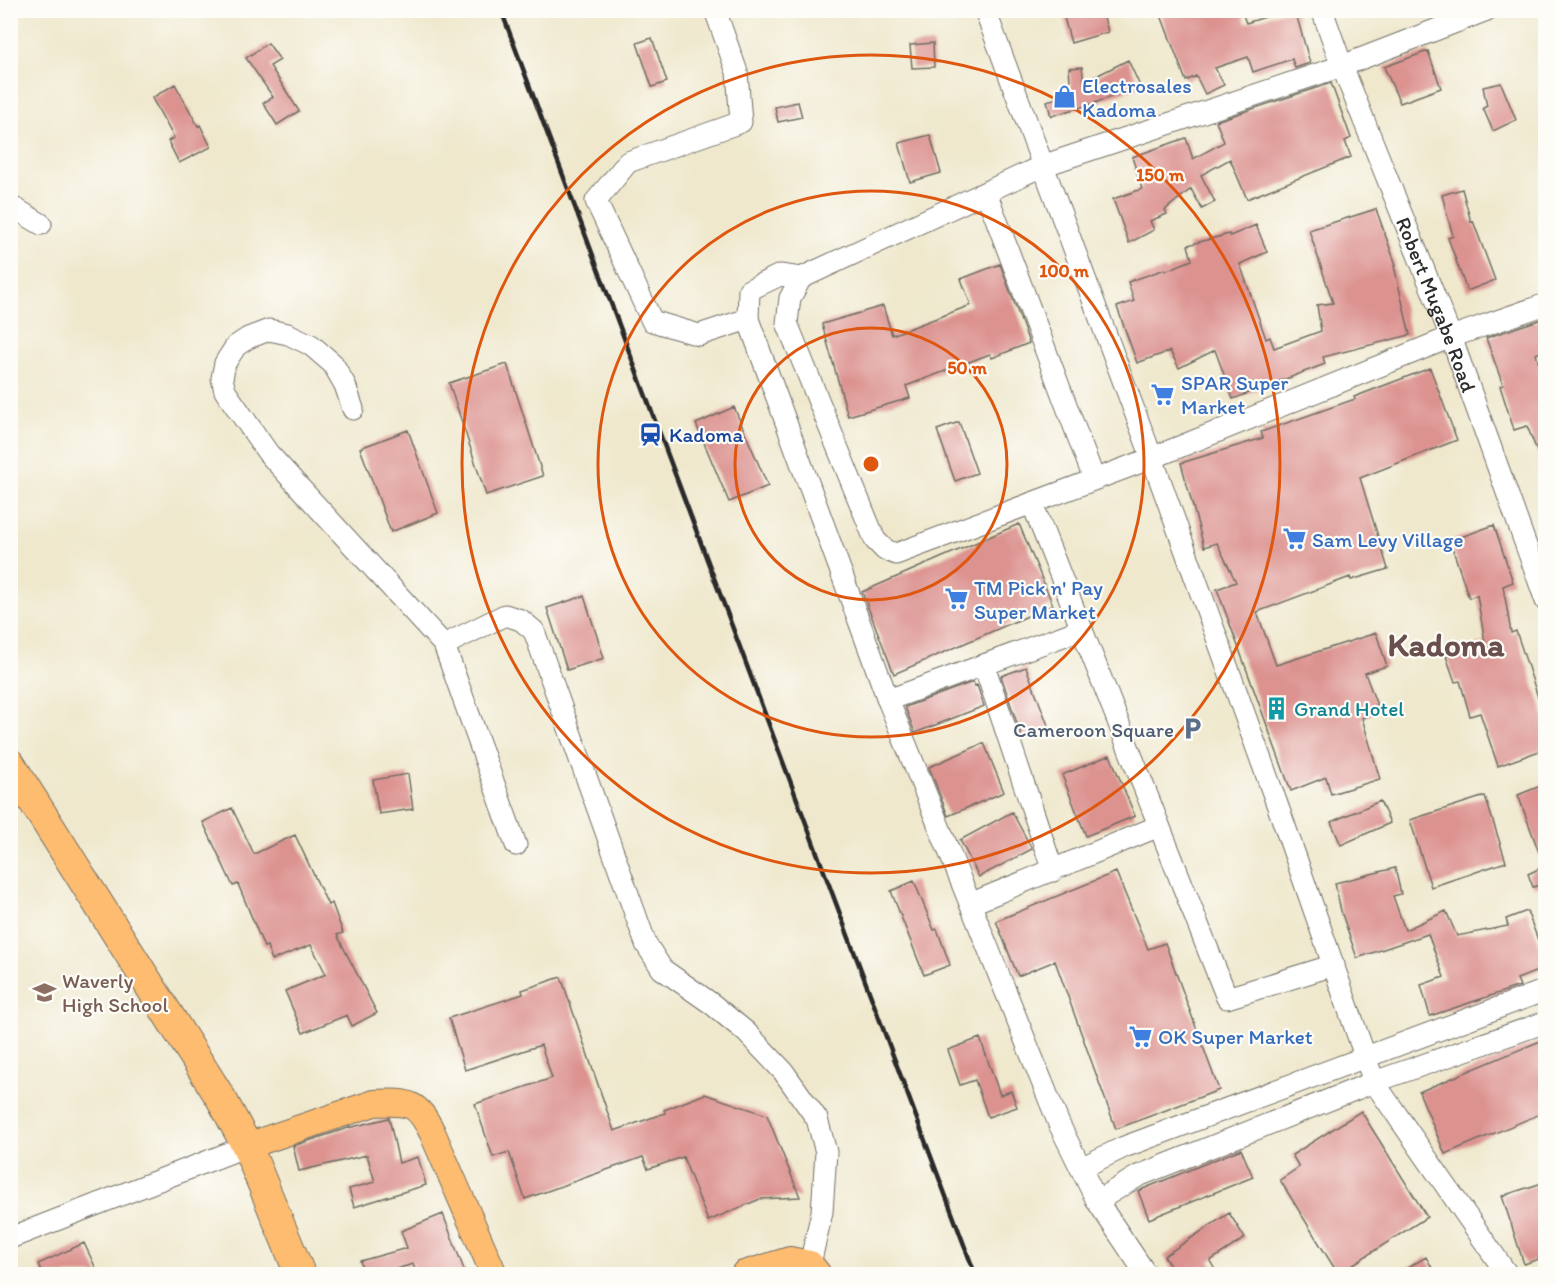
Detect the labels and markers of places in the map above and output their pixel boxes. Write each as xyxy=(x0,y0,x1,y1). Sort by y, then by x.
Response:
place label: Electrosales Kadoma xyxy=(1082,73,1192,122)
shop icon: Electrosales Kadoma xyxy=(1051,84,1077,110)
place label: SPAR Super Market xyxy=(1181,370,1288,419)
supermarket icon: SPAR Super Market xyxy=(1150,381,1176,407)
station icon: Kadoma xyxy=(638,421,664,447)
place label: Kadoma xyxy=(669,422,744,447)
centre of rings xyxy=(861,454,881,474)
supermarket icon: Sam Levy Village xyxy=(1281,526,1307,552)
place label: Sam Levy Village xyxy=(1312,527,1463,552)
place label: TM Pick n' Pay Super Market xyxy=(974,575,1103,624)
supermarket icon: TM Pick n' Pay Super Market xyxy=(943,586,969,612)
building icon: Grand Hotel xyxy=(1263,695,1289,721)
place label: Grand Hotel xyxy=(1294,696,1404,721)
parking icon: Cameroon Square xyxy=(1179,716,1205,742)
place label: Cameroon Square xyxy=(1013,717,1174,742)
place label: Waverly High School xyxy=(62,968,169,1017)
school or university icon: Waverly High School xyxy=(31,979,57,1005)
supermarket icon: OK Super Market xyxy=(1127,1023,1153,1049)
place label: OK Super Market xyxy=(1158,1024,1313,1049)

